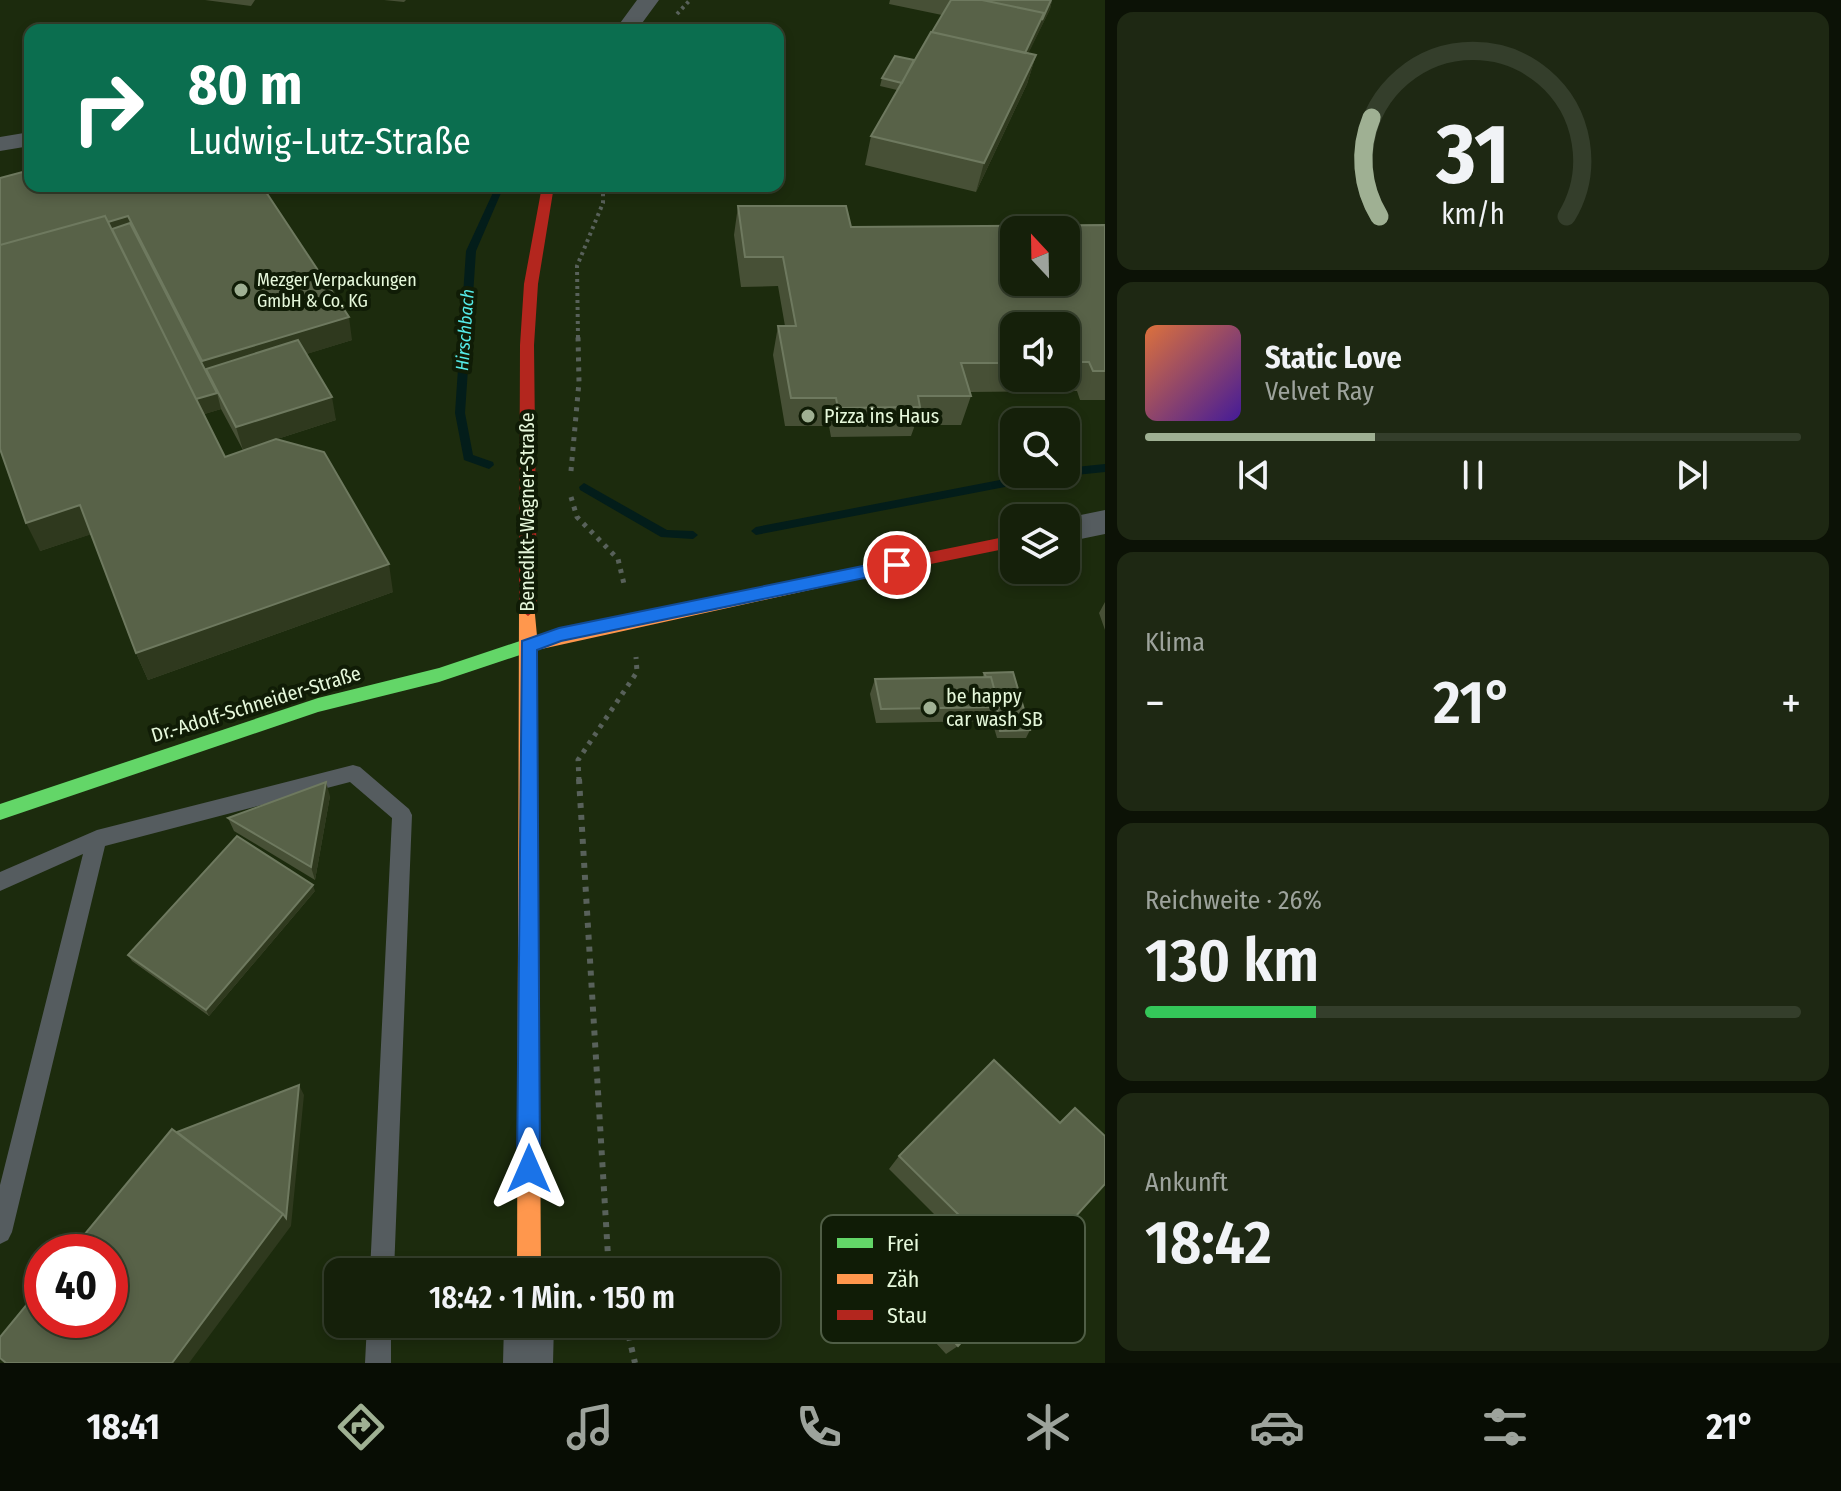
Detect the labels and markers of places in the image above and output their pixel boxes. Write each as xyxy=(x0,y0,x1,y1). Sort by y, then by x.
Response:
place label: Mezger Verpackungen GmbH & Co. KG xyxy=(257,269,417,312)
marker: Mezger Verpackungen GmbH & Co. KG xyxy=(232,281,250,299)
place label: Pizza ins Haus xyxy=(824,404,939,428)
marker: Pizza ins Haus xyxy=(799,407,817,425)
pin xyxy=(863,531,931,599)
place label: be happy car wash SB xyxy=(946,684,1043,731)
marker: be happy car wash SB xyxy=(921,699,939,717)

